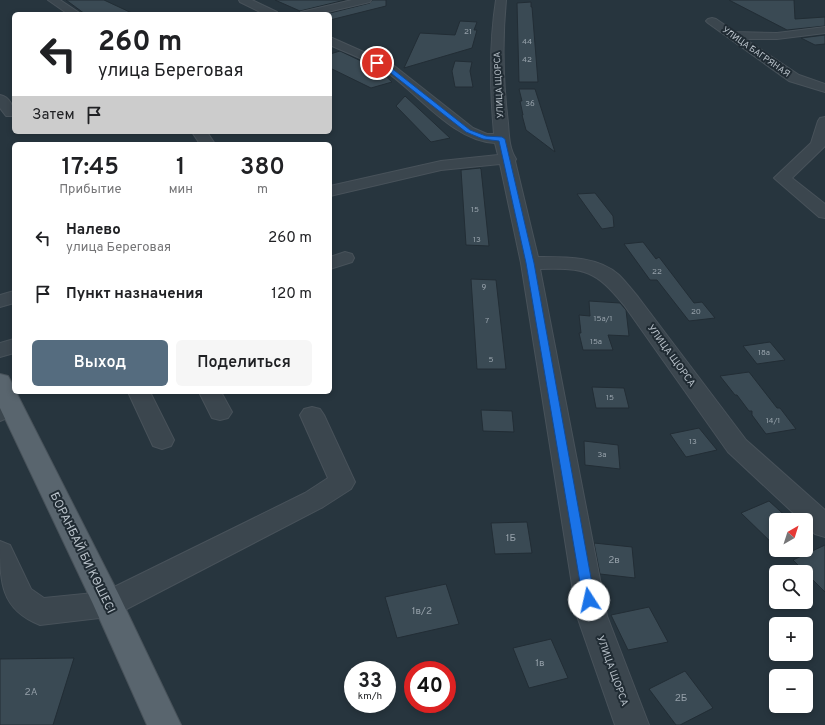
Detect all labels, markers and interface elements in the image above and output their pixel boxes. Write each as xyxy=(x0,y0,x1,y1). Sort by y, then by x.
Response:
street label: УЛИЦА БАГРЯНАЯ xyxy=(720,24,792,80)
text: 260 m xyxy=(98,25,182,61)
house number: 21 xyxy=(464,27,472,37)
icon: left xyxy=(32,28,84,80)
house number: 44 xyxy=(522,37,532,47)
pin xyxy=(360,46,394,80)
street label: УЛИЦА ЩОРСА xyxy=(492,51,506,119)
icon: arrive xyxy=(366,52,388,74)
house number: 42 xyxy=(522,55,532,65)
text: улица Береговая xyxy=(98,60,243,83)
house number: 36 xyxy=(525,99,535,109)
icon: arrive xyxy=(83,104,105,126)
text: Затем xyxy=(32,106,75,125)
text: 17:45 xyxy=(62,153,119,183)
text: 1 xyxy=(176,153,186,183)
text: 380 xyxy=(240,153,285,183)
text: Прибытие xyxy=(59,182,122,198)
text: мин xyxy=(169,182,193,198)
text: m xyxy=(257,182,268,198)
house number: 15 xyxy=(471,205,479,215)
text: Налево xyxy=(66,221,121,240)
icon: left xyxy=(32,227,54,249)
text: 260 m xyxy=(268,229,312,248)
house number: 13 xyxy=(473,235,481,245)
text: улица Береговая xyxy=(66,240,171,256)
house number: 22 xyxy=(652,267,662,277)
house number: 9 xyxy=(482,282,487,292)
icon: arrive xyxy=(32,283,54,305)
text: Пункт назначения xyxy=(66,285,203,304)
text: 120 m xyxy=(271,285,312,304)
house number: 20 xyxy=(691,307,701,317)
house number: 15а/1 xyxy=(593,314,613,324)
house number: 7 xyxy=(485,316,489,326)
street label: УЛИЦА ЩОРСА xyxy=(644,322,698,390)
house number: 15а xyxy=(590,337,602,347)
button: Выход xyxy=(32,340,168,386)
button: Поделиться xyxy=(176,340,312,386)
house number: 18а xyxy=(758,348,770,358)
house number: 5 xyxy=(489,355,494,365)
house number: 15 xyxy=(606,393,614,403)
house number: 14/1 xyxy=(766,416,780,426)
house number: 13 xyxy=(689,437,697,447)
house number: 3а xyxy=(597,450,607,460)
street label: БОРАНБАЙ БИ КӨШЕСІ xyxy=(46,490,118,616)
north arrow xyxy=(769,513,813,557)
map controls xyxy=(769,513,813,713)
house number: 1Б xyxy=(506,532,516,545)
house number: 2в xyxy=(608,554,620,567)
button: search xyxy=(769,565,813,609)
position arrow xyxy=(568,579,610,621)
house number: 1в/2 xyxy=(412,605,432,618)
button: + xyxy=(769,617,813,661)
street label: УЛИЦА ЩОРСА xyxy=(593,634,631,708)
house number: 1в xyxy=(535,657,545,670)
speed limit sign: 40 xyxy=(404,661,456,713)
text: 33 xyxy=(358,669,382,695)
button: − xyxy=(769,669,813,713)
house number: 2А xyxy=(25,686,38,699)
text: km/h xyxy=(358,690,382,703)
house number: 2Б xyxy=(675,692,687,705)

